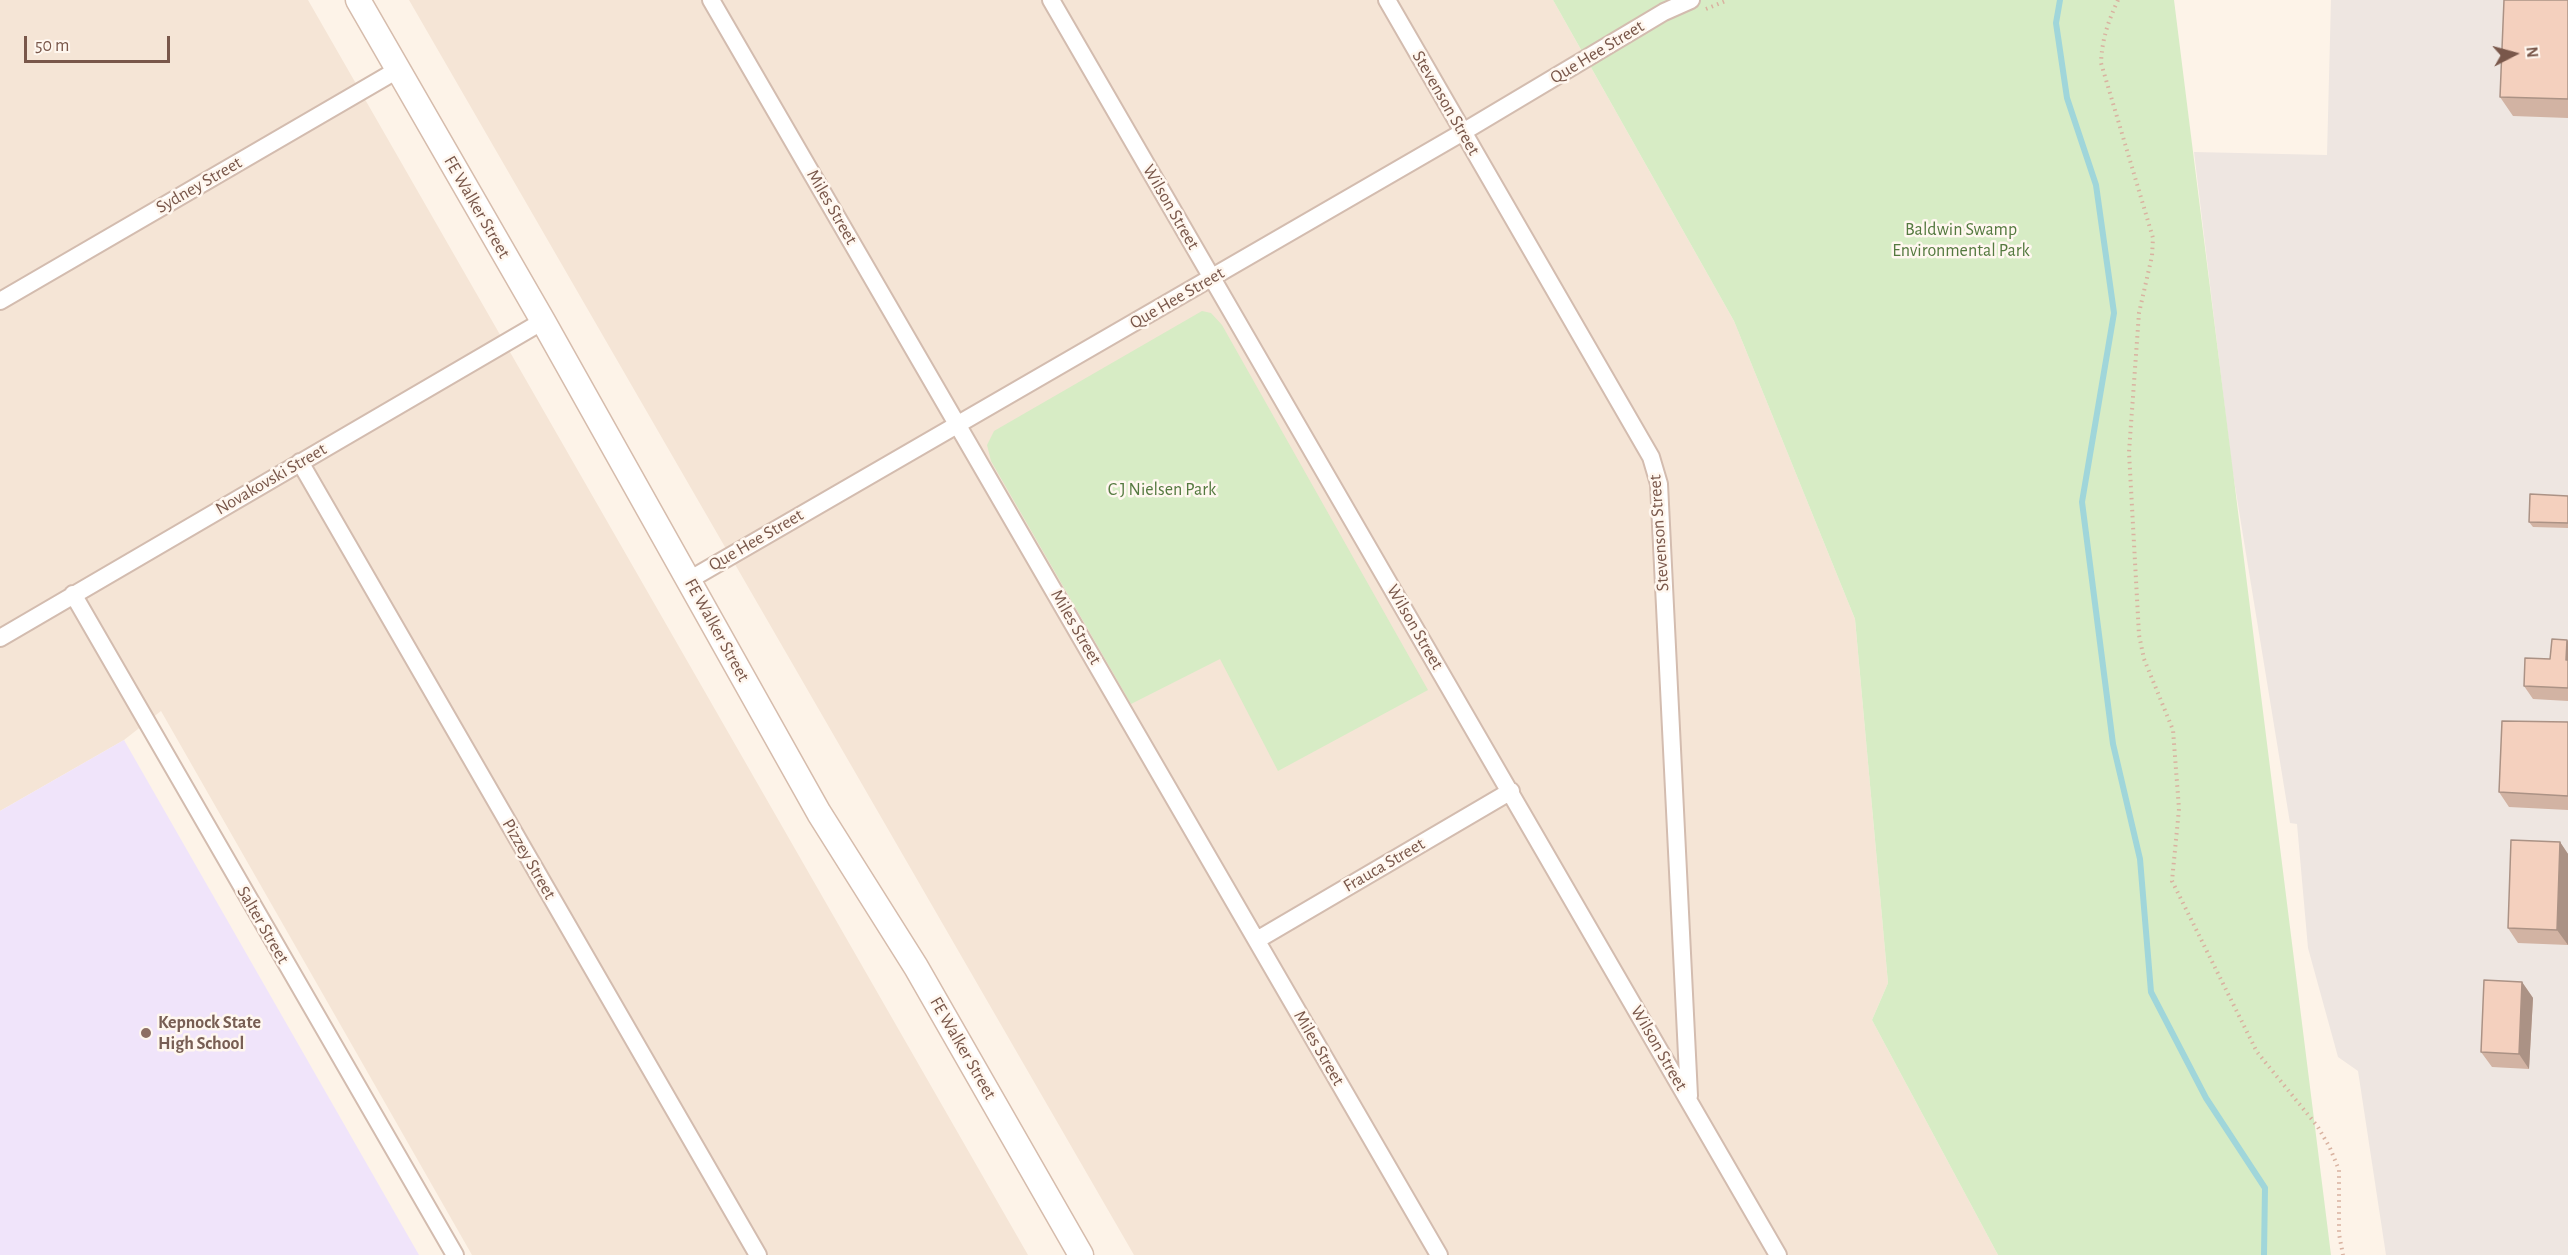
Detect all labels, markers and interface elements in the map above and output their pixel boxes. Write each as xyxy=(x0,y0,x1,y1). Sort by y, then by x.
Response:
street label: Que Hee Street xyxy=(1546,15,1648,89)
scale bar xyxy=(27,24,172,62)
north arrow xyxy=(2484,24,2544,84)
text: 50 m xyxy=(35,37,69,55)
text: N xyxy=(2523,46,2540,58)
street label: Stevenson Street xyxy=(1407,47,1485,159)
street label: Sydney Street xyxy=(152,152,246,218)
street label: FE Walker Street xyxy=(439,152,515,262)
street label: Wilson Street xyxy=(1138,161,1204,253)
street label: Miles Street xyxy=(802,166,862,248)
park label: Baldwin Swamp Environmental Park xyxy=(1892,219,2030,262)
street label: Que Hee Street xyxy=(1126,262,1228,334)
street label: Novakovski Street xyxy=(212,438,330,520)
street label: Stevenson Street xyxy=(1644,474,1674,592)
park label: C J Nielsen Park xyxy=(1108,479,1216,501)
street label: Que Hee Street xyxy=(705,504,807,576)
street label: FE Walker Street xyxy=(680,575,754,685)
street label: Wilson Street xyxy=(1382,581,1448,673)
street label: Miles Street xyxy=(1046,586,1106,668)
street label: Pizzey Street xyxy=(497,815,561,903)
street label: Frauca Street xyxy=(1339,833,1429,897)
street label: Salter Street xyxy=(232,882,294,968)
street label: FE Walker Street xyxy=(925,993,1001,1103)
street label: Wilson Street xyxy=(1626,1002,1692,1094)
street label: Miles Street xyxy=(1289,1007,1349,1089)
place label: Kepnock State High School xyxy=(158,1012,261,1054)
marker: Kepnock State High School xyxy=(139,1026,153,1040)

